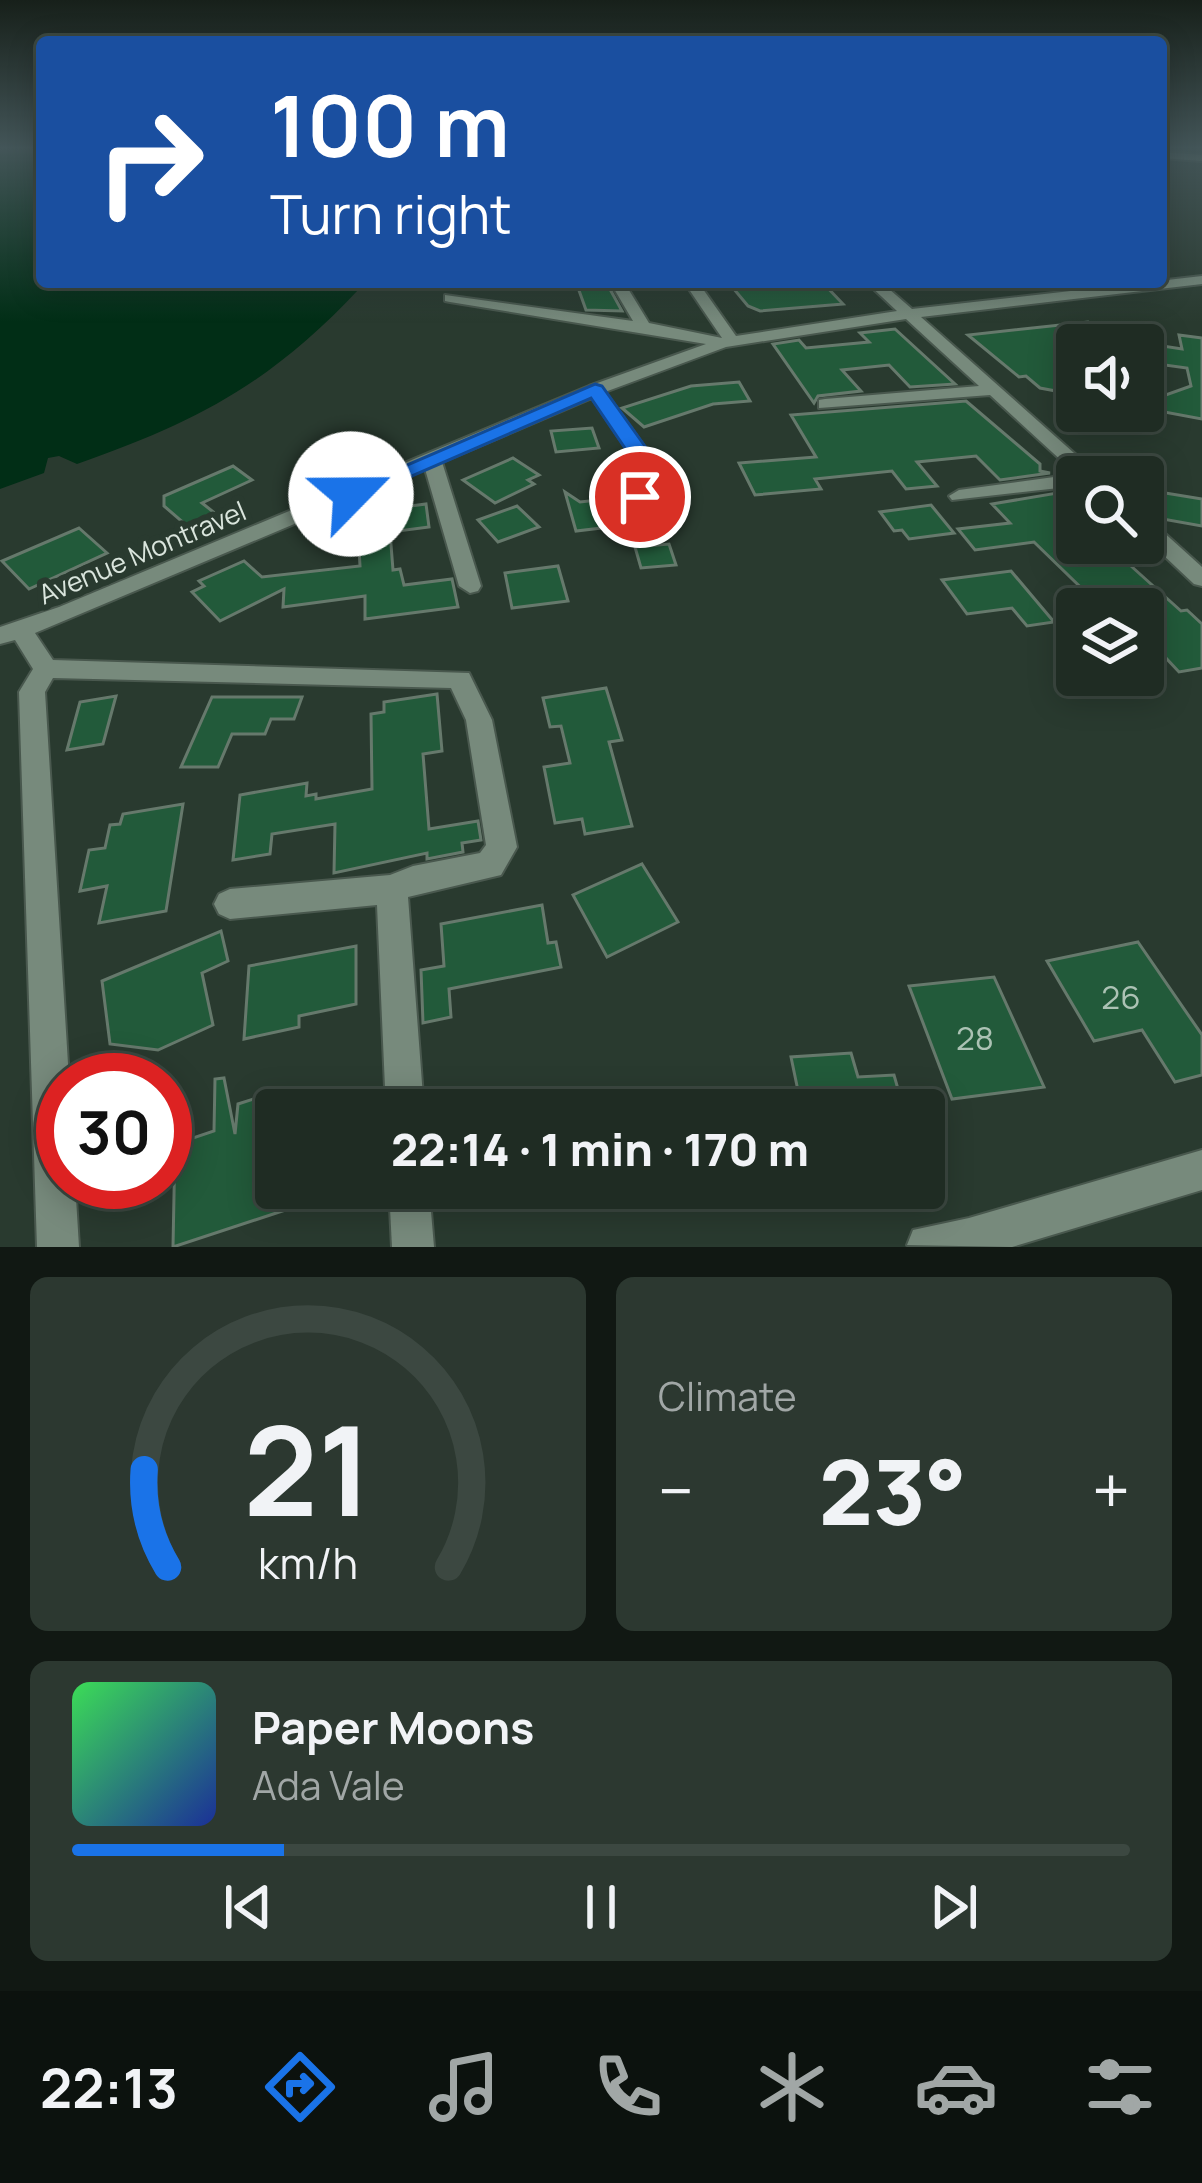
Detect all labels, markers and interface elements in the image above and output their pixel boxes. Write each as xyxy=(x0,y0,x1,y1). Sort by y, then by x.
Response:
text: 100 m xyxy=(270,67,510,182)
icon: right xyxy=(72,84,228,240)
text: Turn right xyxy=(270,176,512,250)
map controls xyxy=(1056,324,1164,696)
button: sound xyxy=(1056,324,1164,432)
position arrow xyxy=(288,431,414,557)
pin xyxy=(589,446,691,548)
button: search xyxy=(1056,456,1164,564)
icon: arrive xyxy=(607,464,673,530)
street label: Avenue Montravel xyxy=(32,492,252,612)
button: layers xyxy=(1056,588,1164,696)
house number: 26 xyxy=(1101,974,1141,1019)
house number: 28 xyxy=(956,1015,994,1060)
speed limit sign: 30 xyxy=(36,1053,192,1209)
text: 22:14 · 1 min · 170 m xyxy=(391,1118,809,1180)
text: Climate xyxy=(658,1369,797,1423)
text: 21 xyxy=(244,1383,372,1553)
text: 23° xyxy=(819,1429,967,1552)
text: − xyxy=(658,1445,694,1535)
text: + xyxy=(1092,1445,1130,1535)
text: km/h xyxy=(258,1533,358,1592)
text: Paper Moons xyxy=(252,1696,534,1758)
text: Ada Vale xyxy=(252,1758,405,1812)
icon: previous xyxy=(215,1874,281,1940)
icon: pause xyxy=(568,1874,634,1940)
icon: next xyxy=(921,1874,987,1940)
icon: directions xyxy=(258,2045,342,2129)
icon: music xyxy=(422,2045,506,2129)
icon: phone xyxy=(586,2045,670,2129)
icon: climate xyxy=(750,2045,834,2129)
icon: car xyxy=(914,2045,998,2129)
icon: filters xyxy=(1078,2045,1162,2129)
text: 22:13 xyxy=(40,2050,178,2124)

